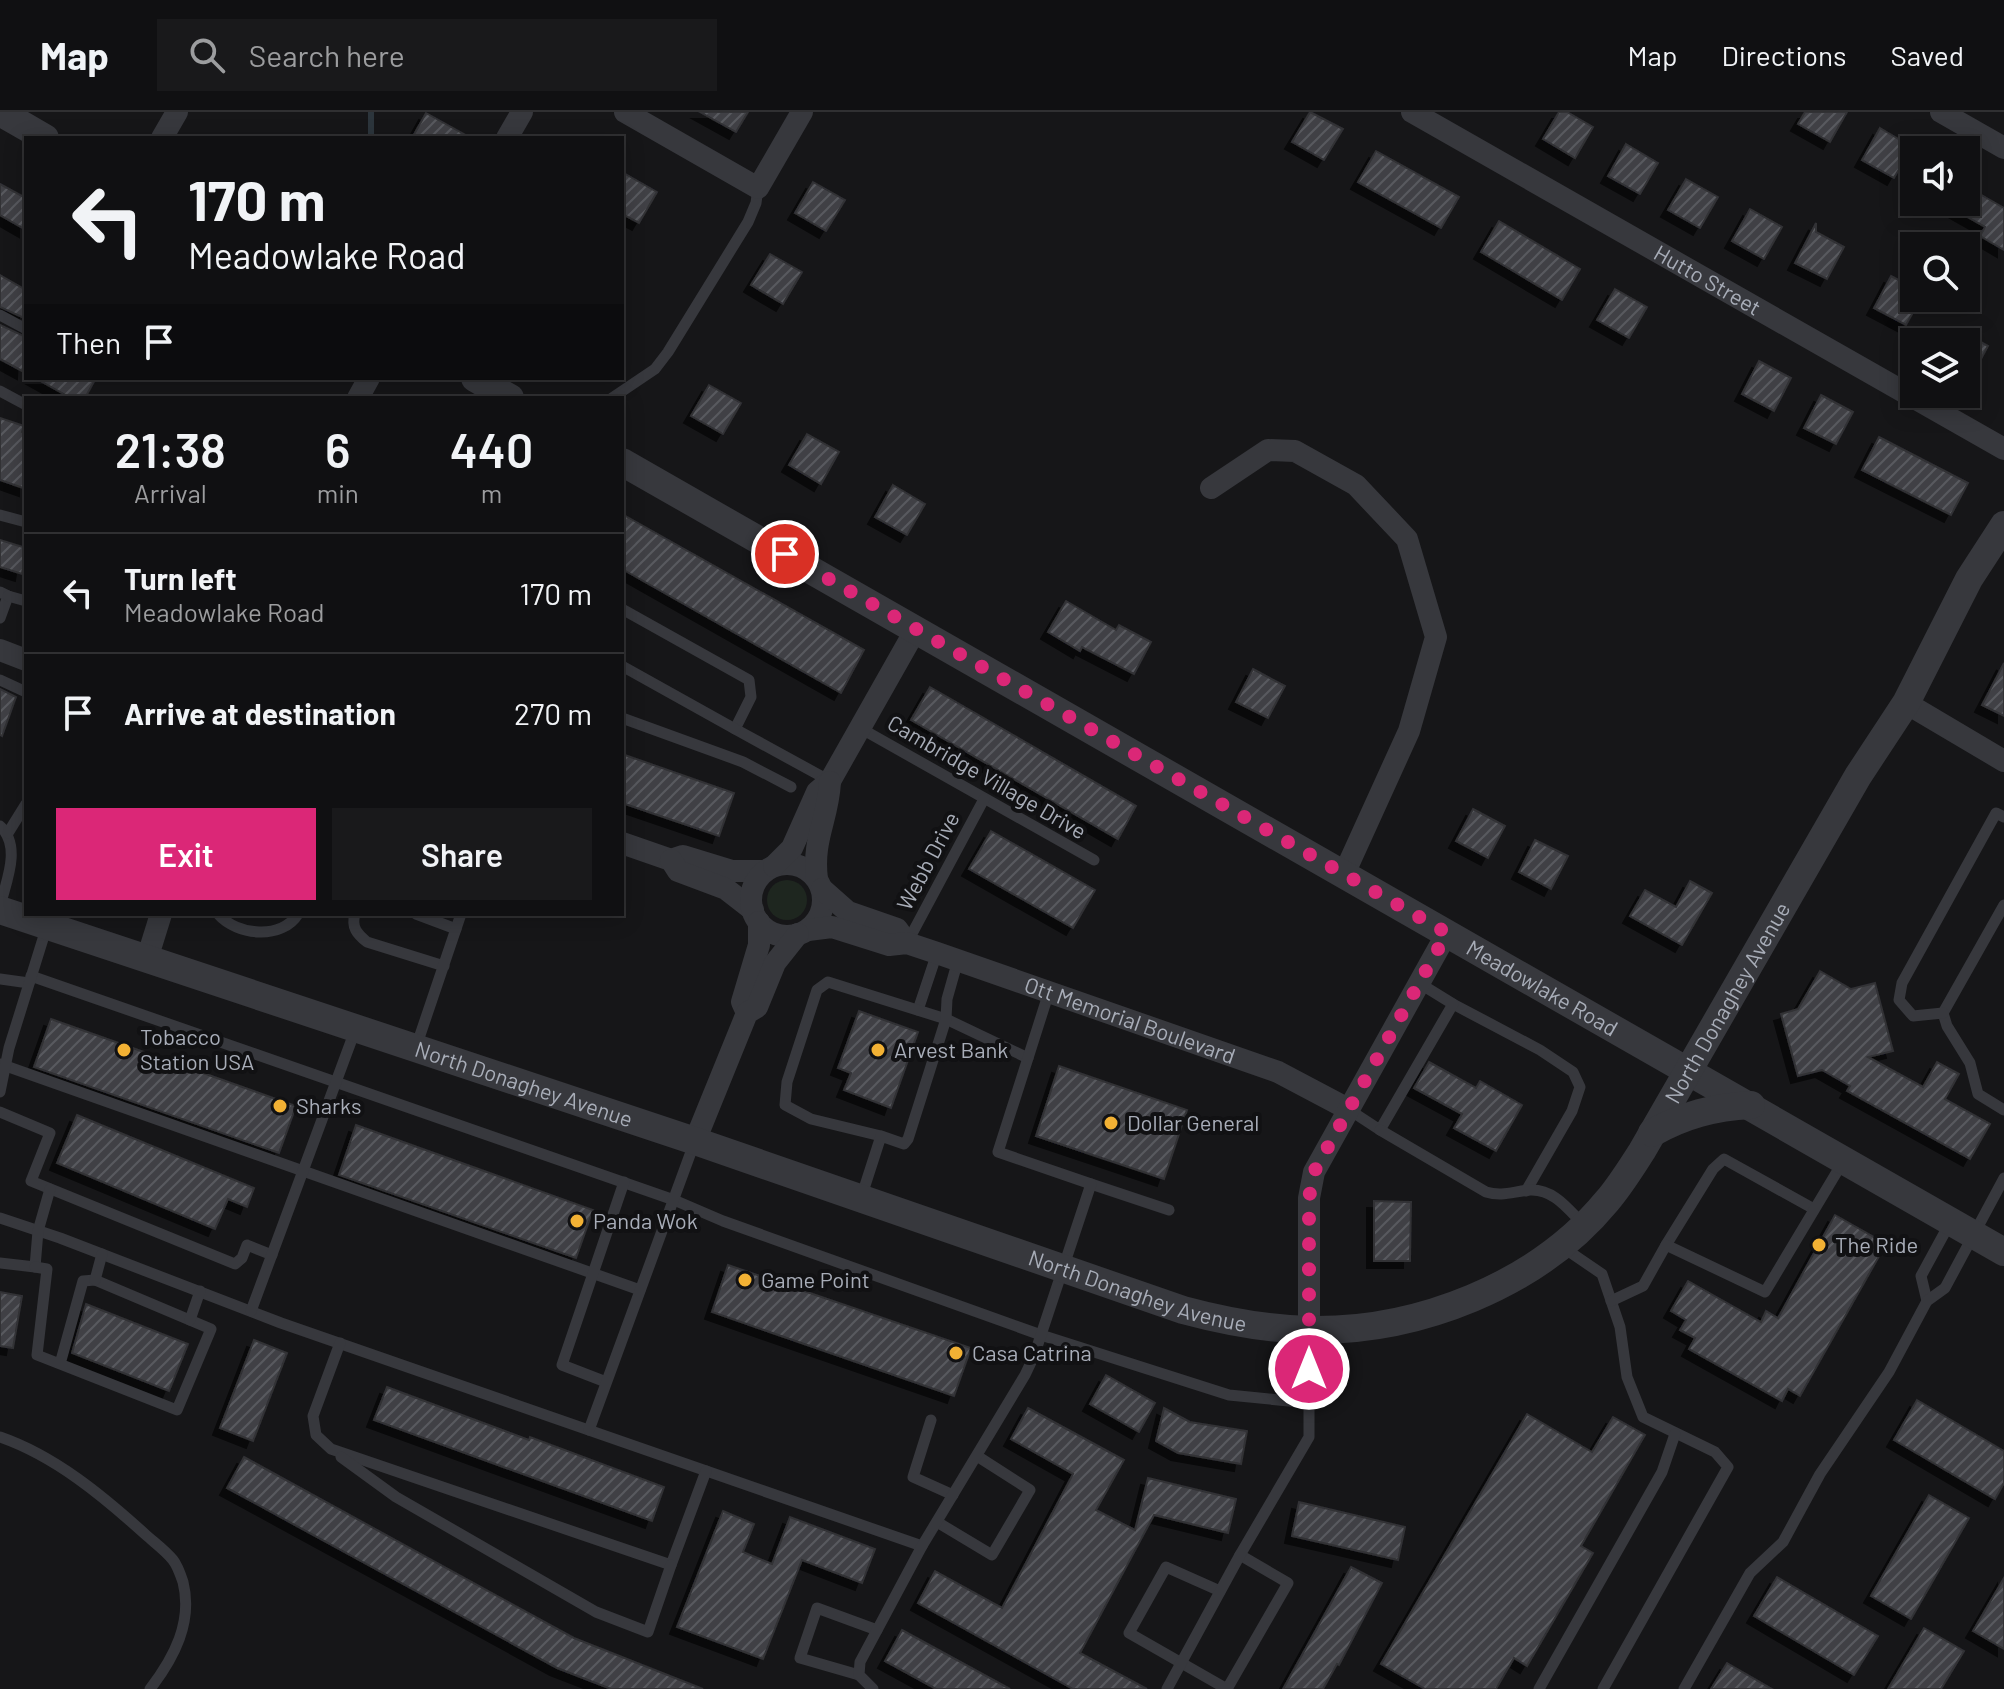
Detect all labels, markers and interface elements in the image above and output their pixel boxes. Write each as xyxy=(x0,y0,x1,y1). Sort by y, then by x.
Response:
search box xyxy=(157,19,717,91)
text: Map xyxy=(40,32,109,78)
icon: search xyxy=(185,33,229,77)
text: Search here xyxy=(249,37,405,73)
text: Map xyxy=(1628,38,1677,72)
text: Directions xyxy=(1721,38,1847,72)
text: Saved xyxy=(1891,38,1964,72)
map controls xyxy=(1900,136,1980,408)
button: sound xyxy=(1900,136,1980,216)
text: 170 m xyxy=(188,165,325,232)
icon: left xyxy=(56,168,160,272)
button: search xyxy=(1900,232,1980,312)
text: Meadowlake Road xyxy=(188,233,466,276)
street label: Hutto Street xyxy=(1650,239,1766,320)
icon: arrive xyxy=(137,320,181,364)
text: Then xyxy=(56,324,121,360)
button: layers xyxy=(1900,328,1980,408)
text: 21:38 xyxy=(115,420,226,478)
text: 6 xyxy=(325,420,351,478)
text: 440 xyxy=(450,420,533,478)
text: Arrival xyxy=(134,477,207,508)
text: min xyxy=(317,477,359,508)
text: m xyxy=(481,477,502,508)
pin xyxy=(751,520,819,588)
icon: arrive xyxy=(763,532,807,576)
text: Turn left xyxy=(124,560,237,596)
icon: left xyxy=(56,571,100,615)
text: 170 m xyxy=(520,575,592,611)
text: Meadowlake Road xyxy=(124,596,325,627)
icon: arrive xyxy=(56,691,100,735)
text: Arrive at destination xyxy=(124,695,396,731)
text: 270 m xyxy=(514,695,592,731)
street label: Cambridge Village Drive xyxy=(884,709,1091,844)
street label: Webb Drive xyxy=(890,807,964,914)
button: Exit xyxy=(56,808,316,900)
button: Share xyxy=(332,808,592,900)
street label: North Donaghey Avenue xyxy=(1658,897,1795,1107)
street label: Meadowlake Road xyxy=(1463,934,1623,1041)
street label: Ott Memorial Boulevard xyxy=(1021,971,1239,1068)
place label: Tobacco Station USA xyxy=(140,1023,254,1074)
street label: North Donaghey Avenue xyxy=(412,1035,636,1131)
place label: Arvest Bank xyxy=(894,1036,1008,1062)
marker: Tobacco Station USA xyxy=(115,1041,133,1059)
marker: Arvest Bank xyxy=(869,1041,887,1059)
place label: Sharks xyxy=(296,1092,361,1118)
marker: Sharks xyxy=(271,1097,289,1115)
place label: Dollar General xyxy=(1127,1109,1259,1135)
marker: Dollar General xyxy=(1102,1114,1120,1132)
place label: Panda Wok xyxy=(593,1207,698,1233)
marker: Panda Wok xyxy=(568,1212,586,1230)
place label: The Ride xyxy=(1835,1231,1918,1257)
marker: The Ride xyxy=(1810,1236,1828,1254)
street label: North Donaghey Avenue xyxy=(1025,1244,1249,1336)
place label: Game Point xyxy=(761,1266,870,1292)
marker: Game Point xyxy=(736,1271,754,1289)
position arrow xyxy=(1267,1327,1351,1411)
place label: Casa Catrina xyxy=(972,1339,1092,1365)
marker: Casa Catrina xyxy=(947,1344,965,1362)

